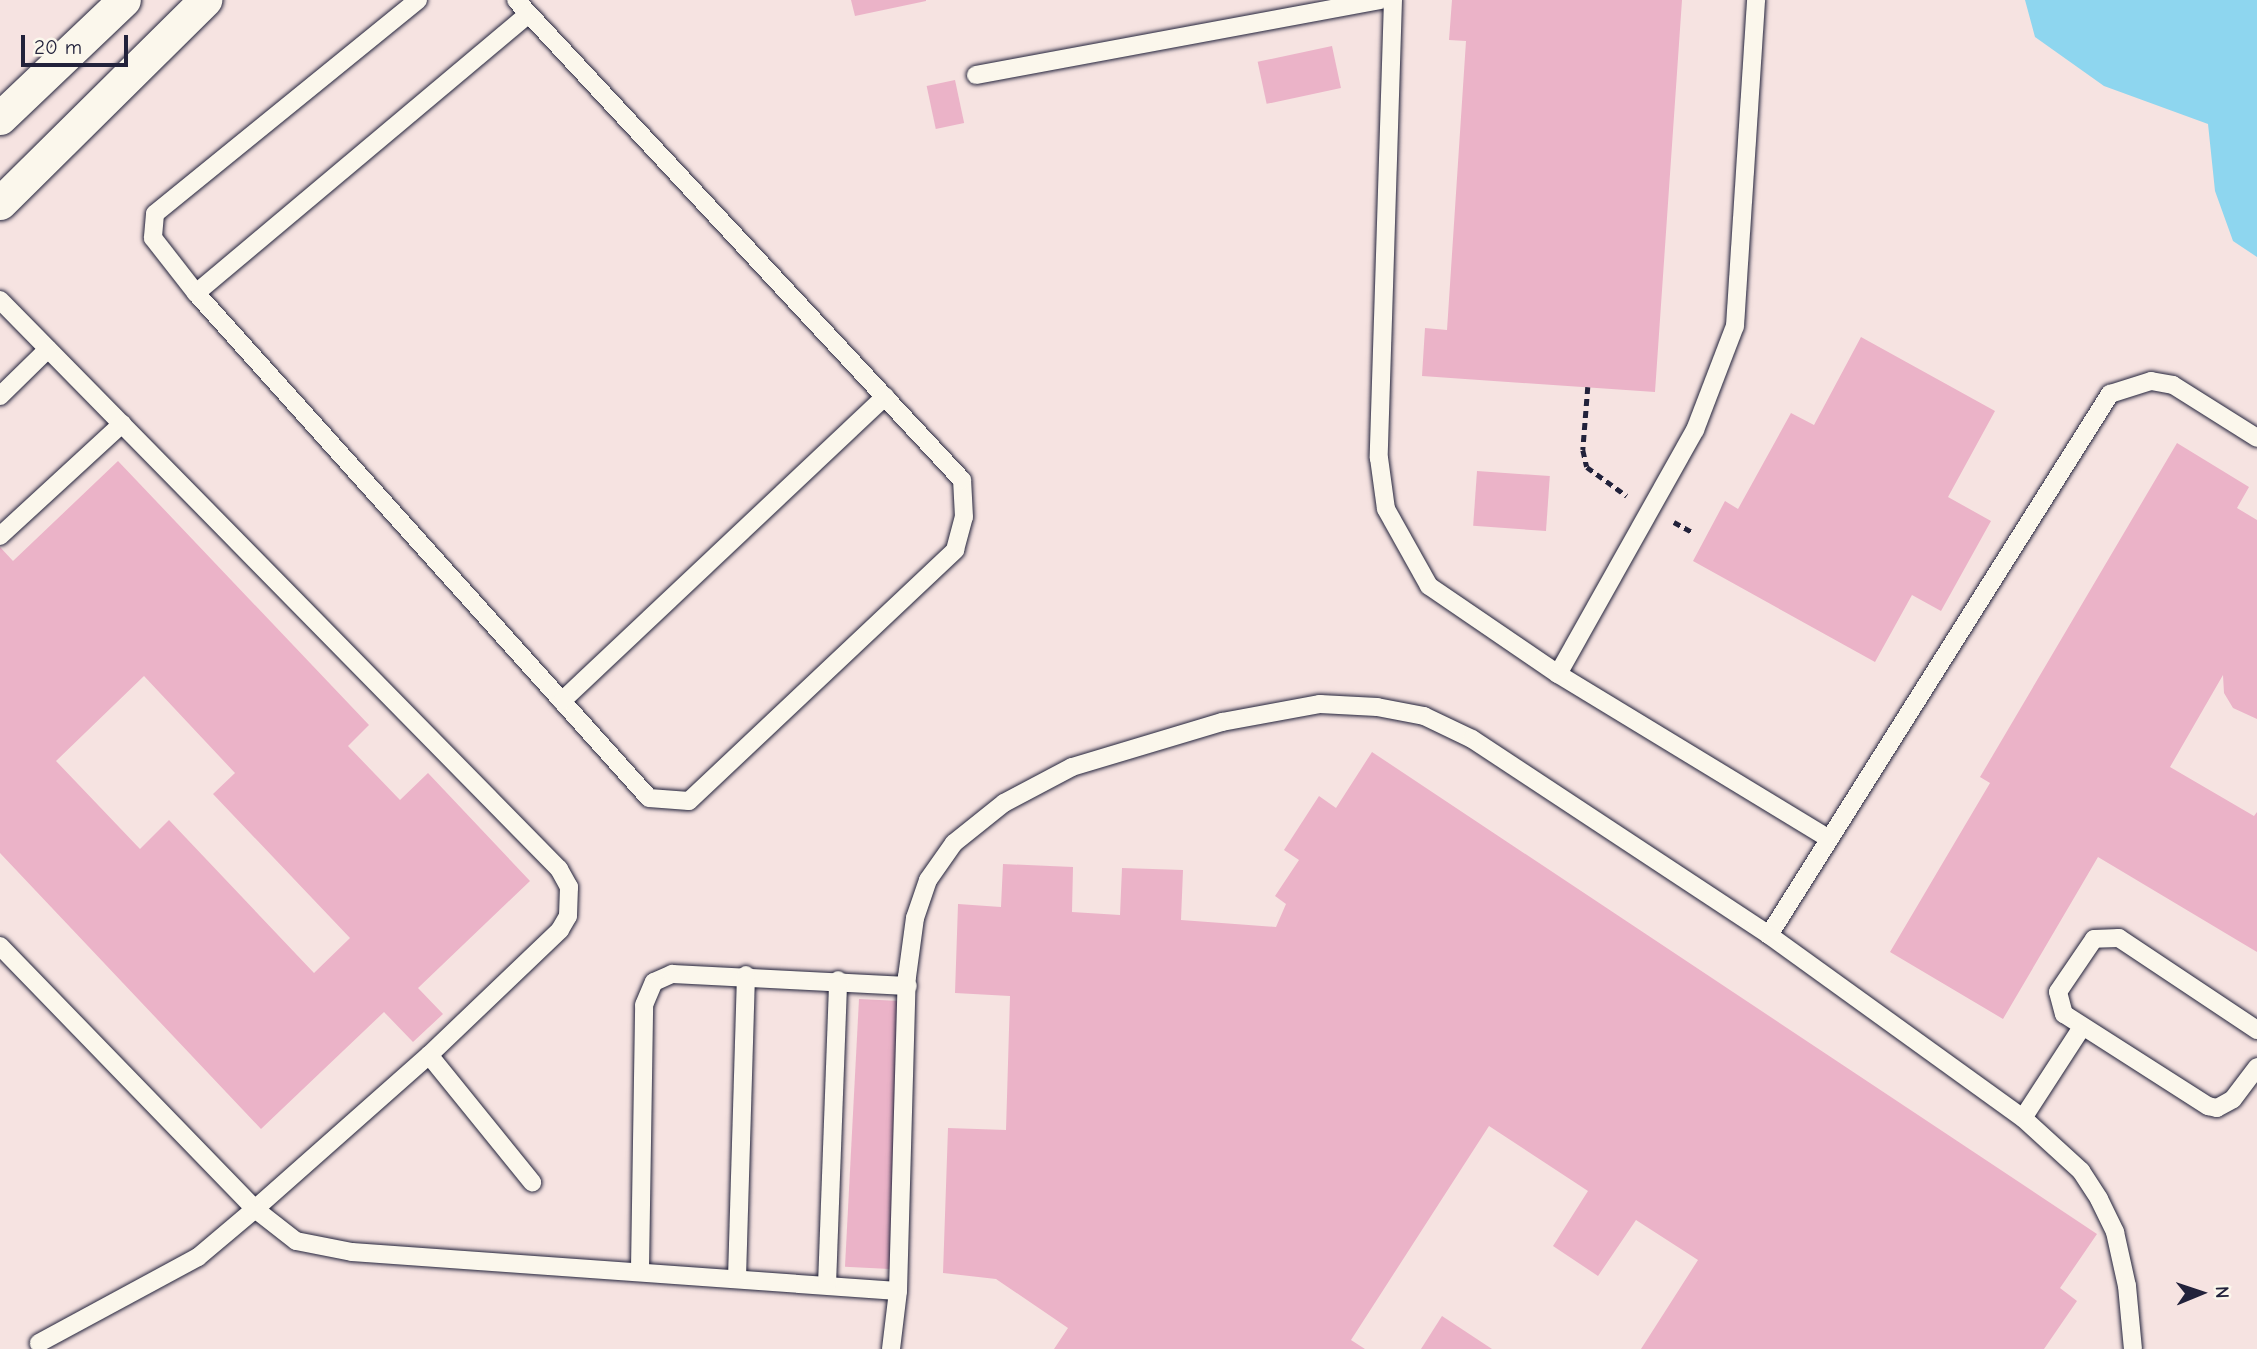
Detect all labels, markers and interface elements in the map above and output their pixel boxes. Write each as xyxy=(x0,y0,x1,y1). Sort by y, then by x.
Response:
scale bar xyxy=(24,21,131,65)
text: 20 m xyxy=(34,35,82,59)
north arrow xyxy=(2166,1258,2236,1328)
text: N xyxy=(2211,1286,2233,1299)

